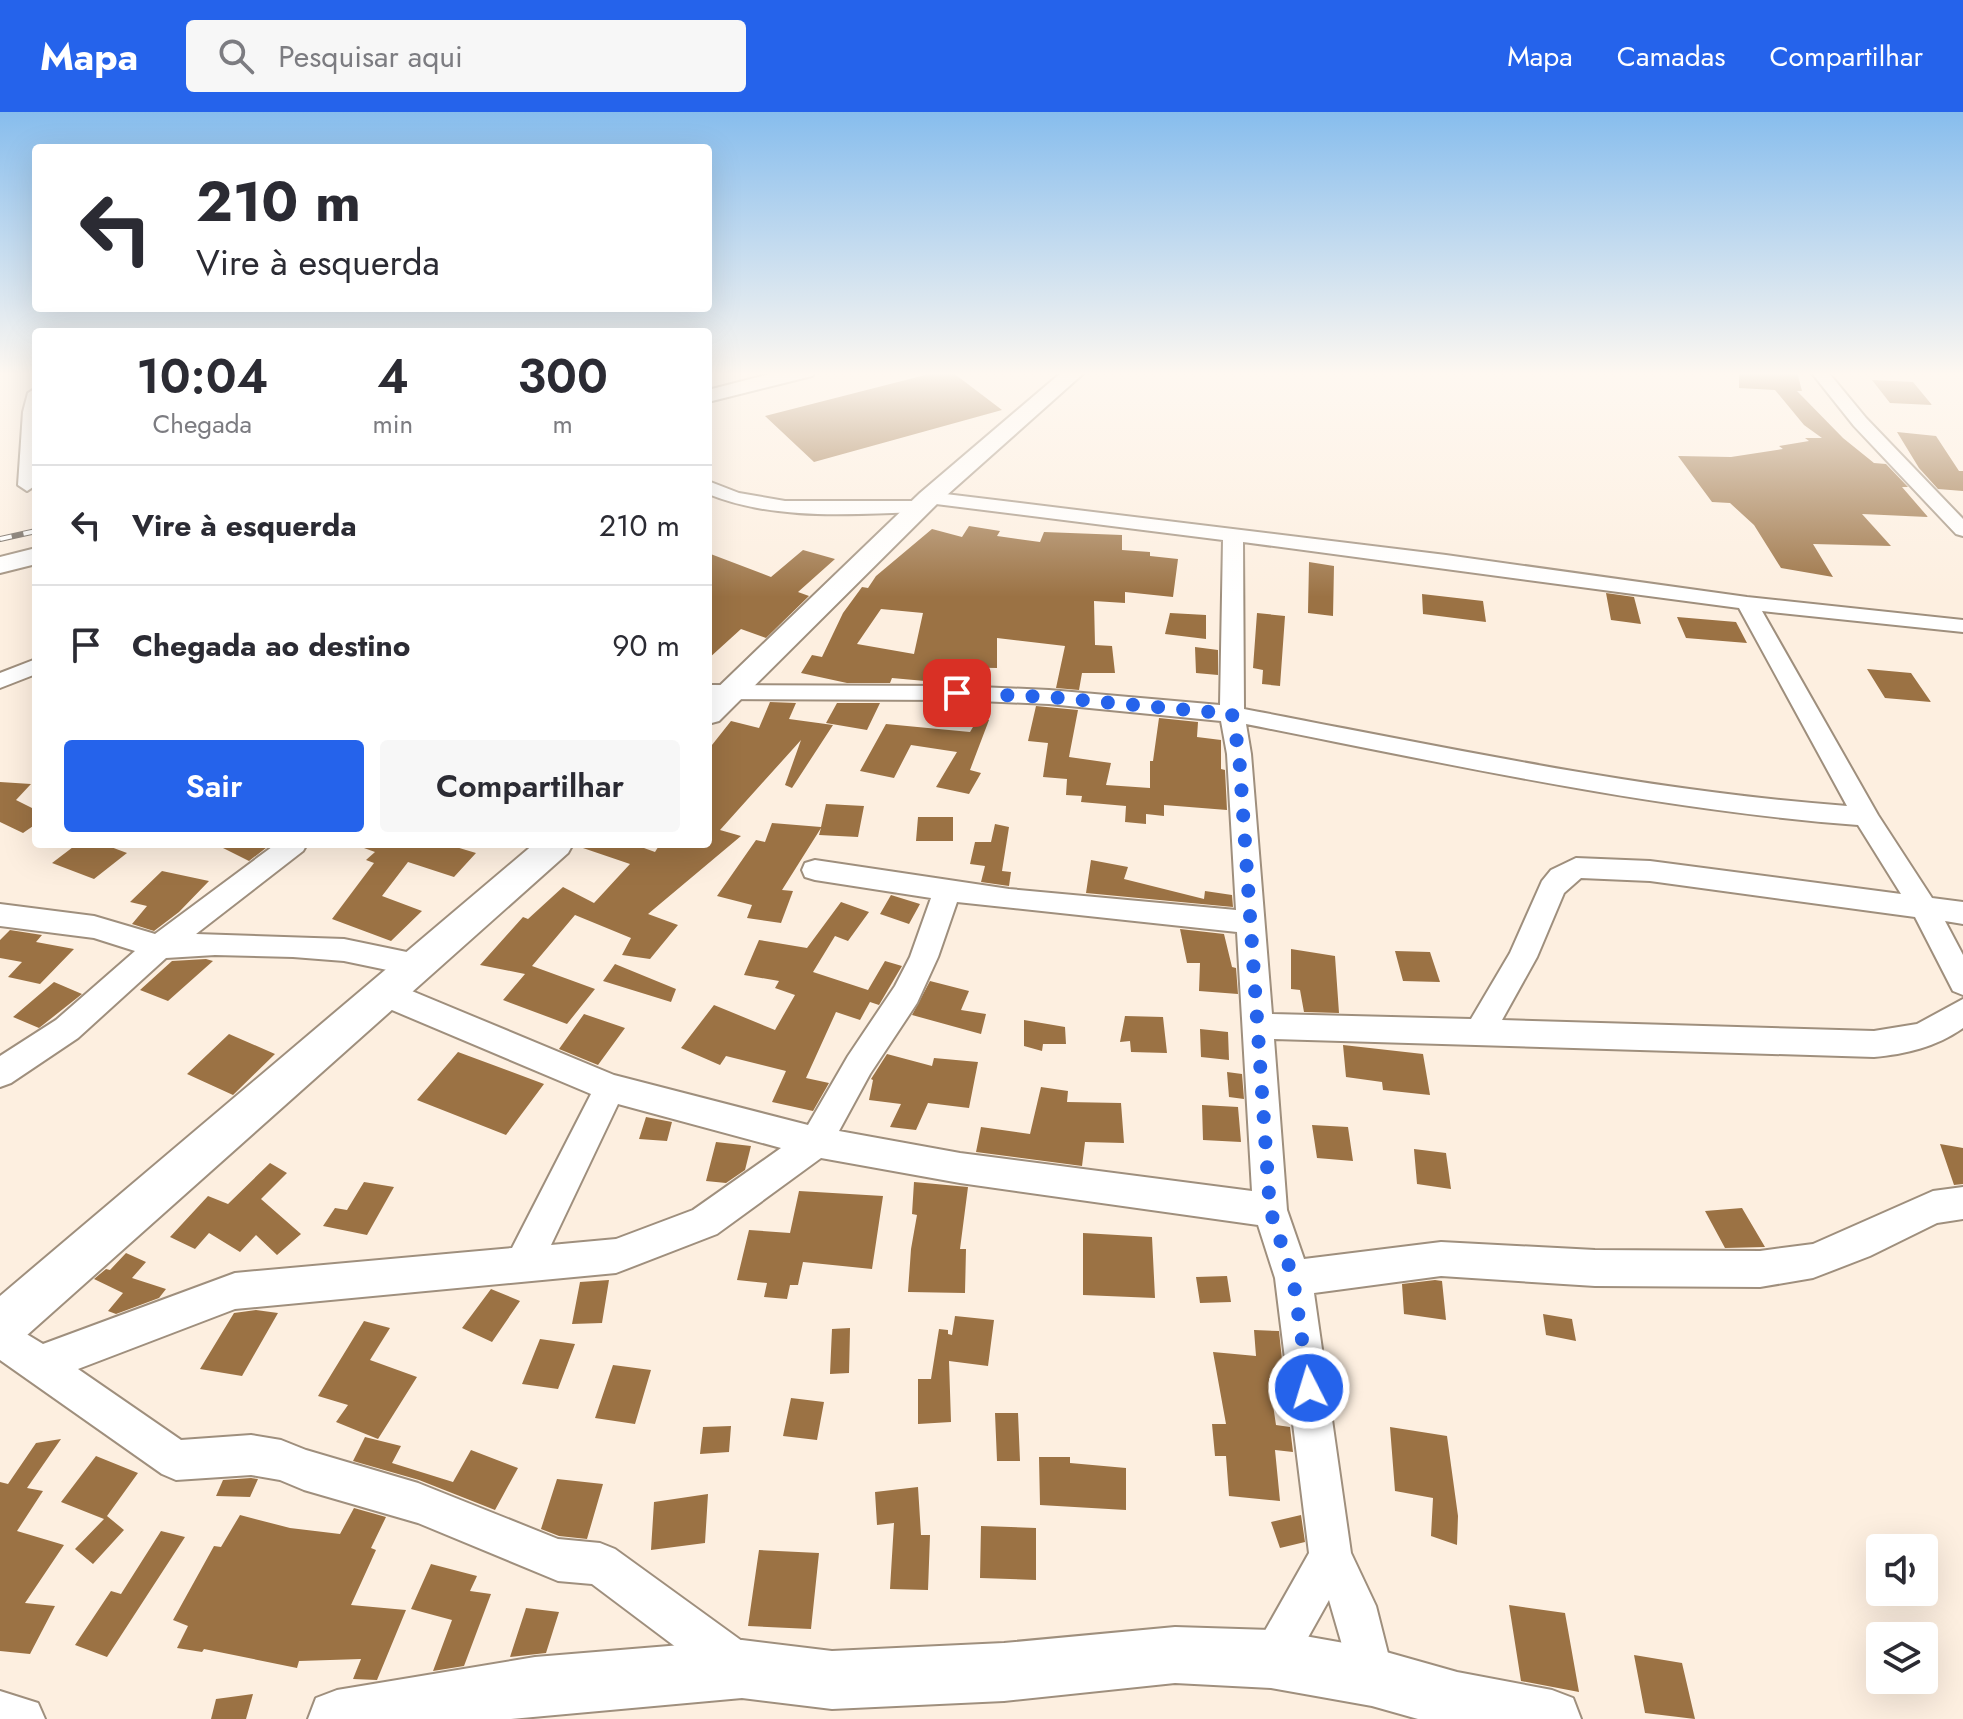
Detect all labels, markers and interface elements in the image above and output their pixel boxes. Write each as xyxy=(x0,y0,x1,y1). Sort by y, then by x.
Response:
search box xyxy=(186,20,746,92)
text: Mapa xyxy=(40,29,138,84)
icon: search xyxy=(214,34,258,78)
text: Pesquisar aqui xyxy=(278,35,463,78)
text: Mapa xyxy=(1507,36,1573,77)
text: Camadas xyxy=(1617,36,1725,77)
text: Compartilhar xyxy=(1769,36,1923,77)
text: 210 m xyxy=(196,161,361,242)
icon: left xyxy=(64,176,168,280)
text: Vire à esquerda xyxy=(196,236,440,288)
text: 10:04 xyxy=(136,342,268,411)
text: 4 xyxy=(377,342,409,411)
text: 300 xyxy=(517,342,608,411)
text: Chegada xyxy=(153,405,252,443)
text: min xyxy=(373,405,413,443)
text: m xyxy=(552,405,573,443)
icon: left xyxy=(64,503,108,547)
text: Vire à esquerda xyxy=(132,504,357,547)
text: 210 m xyxy=(599,504,680,547)
icon: arrive xyxy=(64,623,108,667)
text: Chegada ao destino xyxy=(132,624,410,667)
text: 90 m xyxy=(612,624,680,667)
pin xyxy=(923,659,991,727)
icon: arrive xyxy=(935,671,979,715)
button: Sair xyxy=(64,740,364,832)
button: Compartilhar xyxy=(380,740,680,832)
position arrow xyxy=(1267,1346,1351,1430)
map controls xyxy=(1866,1534,1938,1694)
button: sound xyxy=(1866,1534,1938,1606)
button: layers xyxy=(1866,1622,1938,1694)

